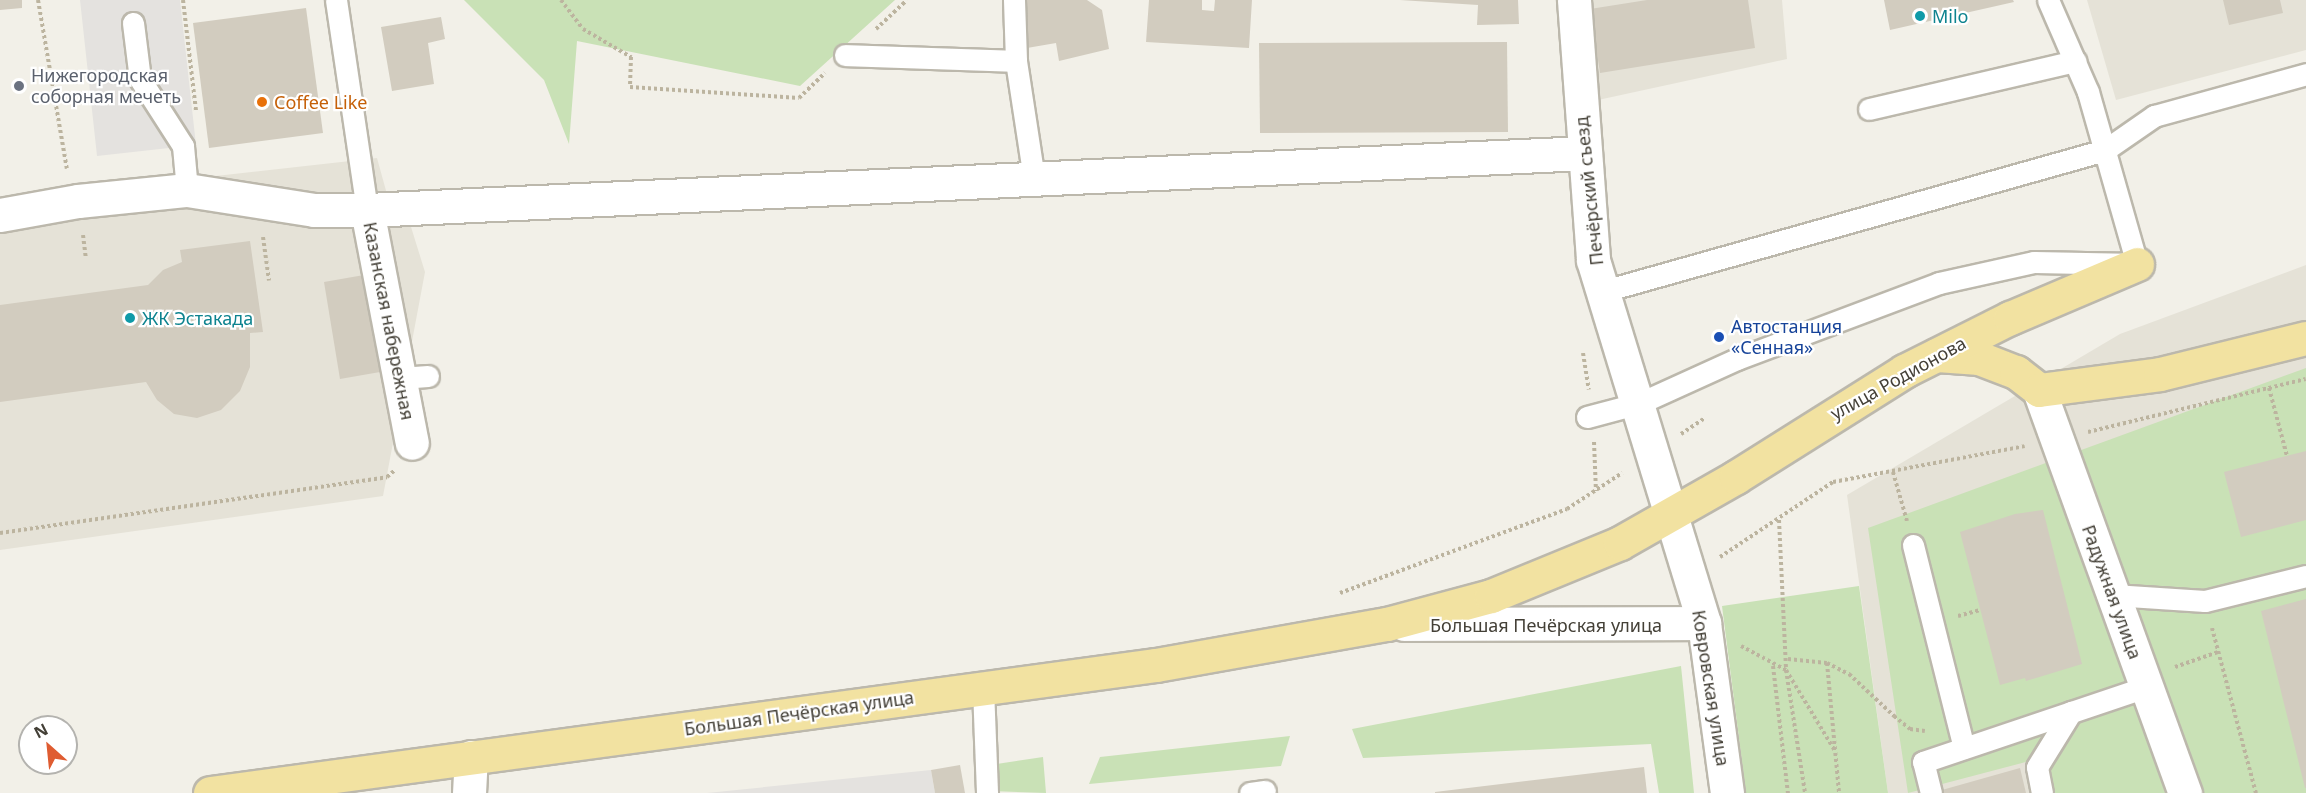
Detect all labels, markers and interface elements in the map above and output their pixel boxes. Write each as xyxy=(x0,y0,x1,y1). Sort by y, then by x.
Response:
place label: Milo xyxy=(1932,5,1969,27)
marker: Milo xyxy=(1913,9,1927,23)
place label: Нижегородская соборная мечеть xyxy=(31,65,181,107)
marker: Нижегородская соборная мечеть xyxy=(12,79,26,93)
place label: Coffee Like xyxy=(274,91,367,113)
marker: Coffee Like xyxy=(255,95,269,109)
street label: Печёрский съезд xyxy=(1570,115,1608,267)
street label: Казанская набережная xyxy=(359,220,419,422)
place label: ЖК Эстакада xyxy=(142,307,253,329)
marker: ЖК Эстакада xyxy=(123,311,137,325)
place label: Автостанция «Сенная» xyxy=(1731,316,1842,358)
marker: Автостанция «Сенная» xyxy=(1712,330,1726,344)
street label: улица Родионова xyxy=(1826,332,1970,424)
street label: Радужная улица xyxy=(2078,522,2146,662)
street label: Ковровская улица xyxy=(1688,608,1734,768)
street label: Большая Печёрская улица xyxy=(1430,614,1662,636)
street label: Большая Печёрская улица xyxy=(683,686,915,740)
north arrow xyxy=(18,715,78,775)
text: N xyxy=(30,718,52,744)

